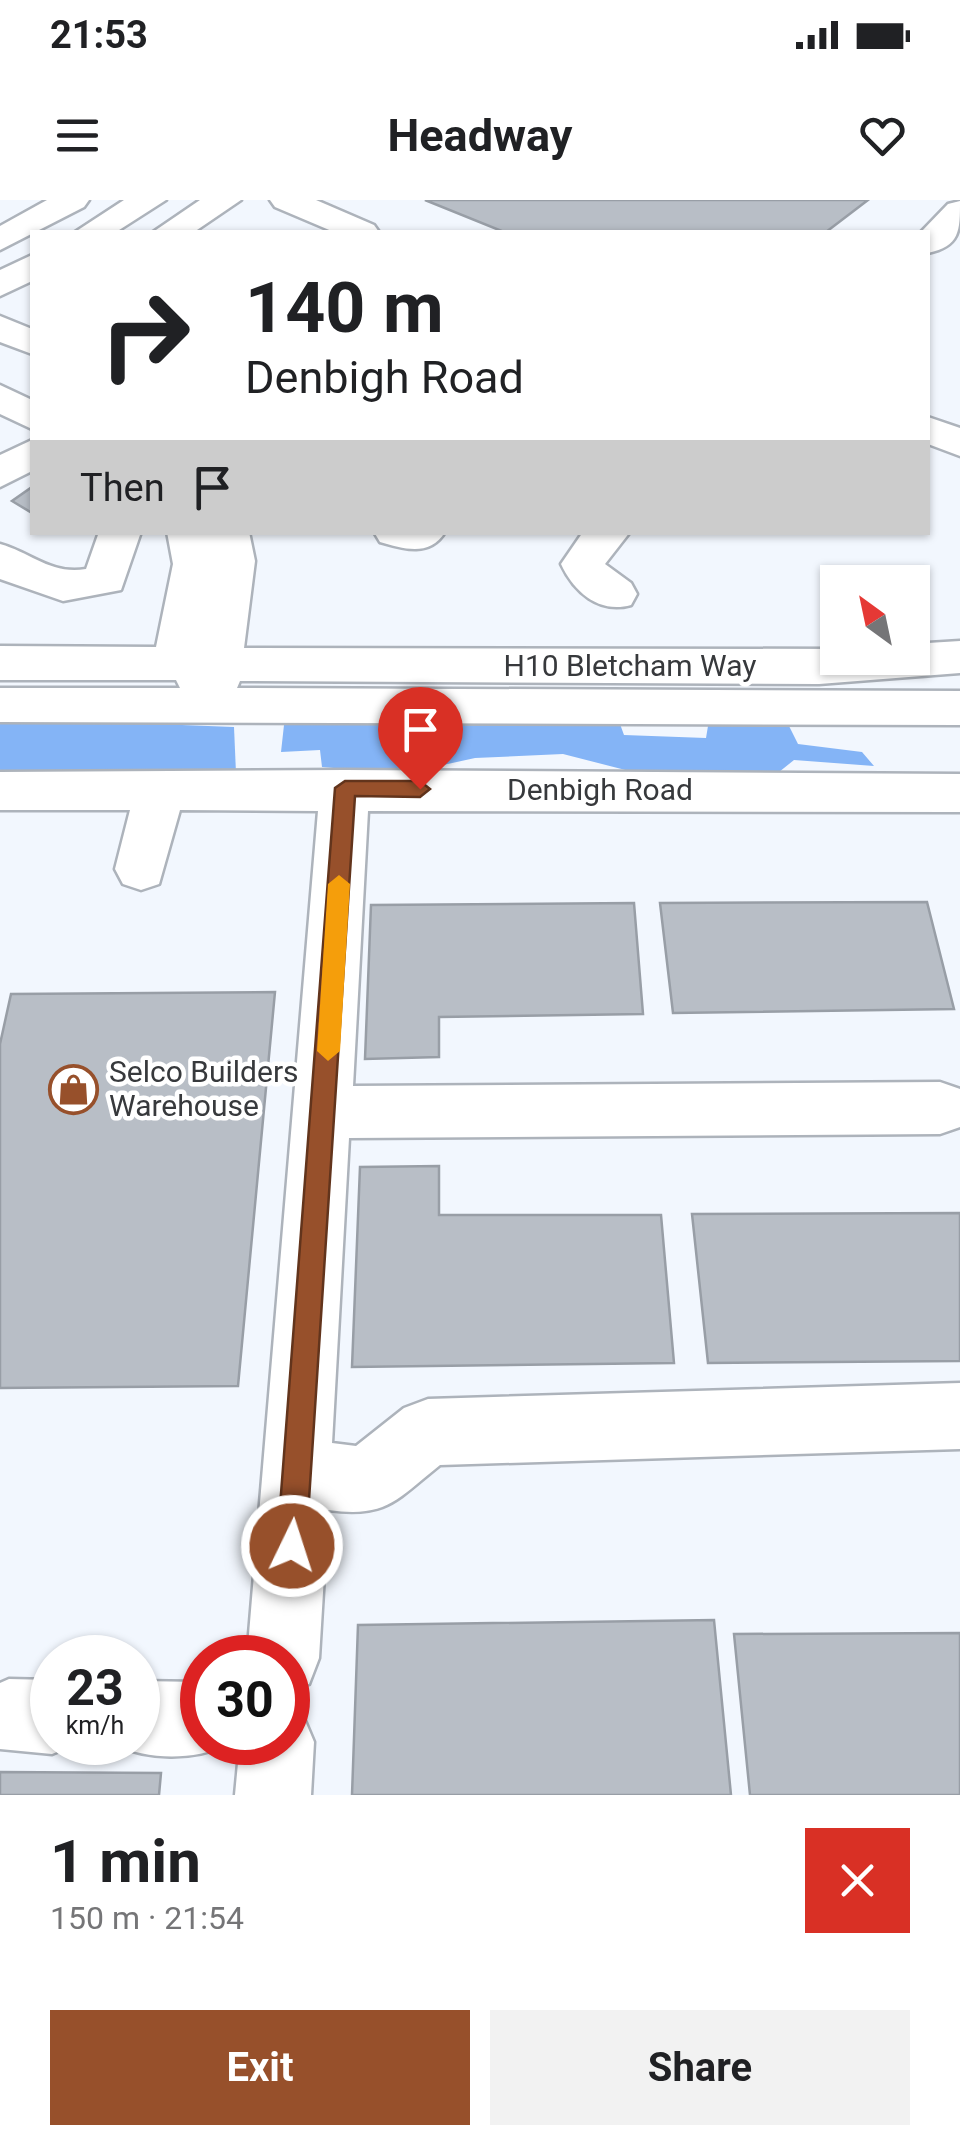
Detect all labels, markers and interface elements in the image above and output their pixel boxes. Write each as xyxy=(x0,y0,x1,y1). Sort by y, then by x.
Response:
text: 21:53 xyxy=(50,13,148,57)
icon: menu xyxy=(50,108,105,163)
icon: heart xyxy=(855,108,910,163)
text: Headway xyxy=(388,109,572,162)
text: 140 m xyxy=(245,267,444,349)
icon: right xyxy=(80,270,210,400)
text: Denbigh Road xyxy=(245,351,524,404)
icon: arrive xyxy=(185,460,240,515)
text: Then xyxy=(80,466,165,510)
north arrow xyxy=(820,565,930,675)
map controls xyxy=(820,565,930,675)
street label: H10 Bletcham Way xyxy=(504,648,757,683)
pin xyxy=(378,687,463,790)
icon: arrive xyxy=(393,702,448,757)
street label: Denbigh Road xyxy=(507,772,693,807)
place label: Selco Builders Warehouse xyxy=(109,1054,299,1123)
shop icon: Selco Builders Warehouse xyxy=(48,1063,100,1115)
position arrow xyxy=(240,1494,344,1598)
speed limit sign: 30 xyxy=(180,1635,310,1765)
text: 23 xyxy=(66,1659,124,1717)
text: km/h xyxy=(66,1711,124,1740)
text: 1 min xyxy=(50,1826,201,1897)
button: close xyxy=(805,1828,910,1933)
text: 150 m · 21:54 xyxy=(50,1899,244,1937)
button: Exit xyxy=(50,2010,470,2125)
button: Share xyxy=(490,2010,910,2125)

